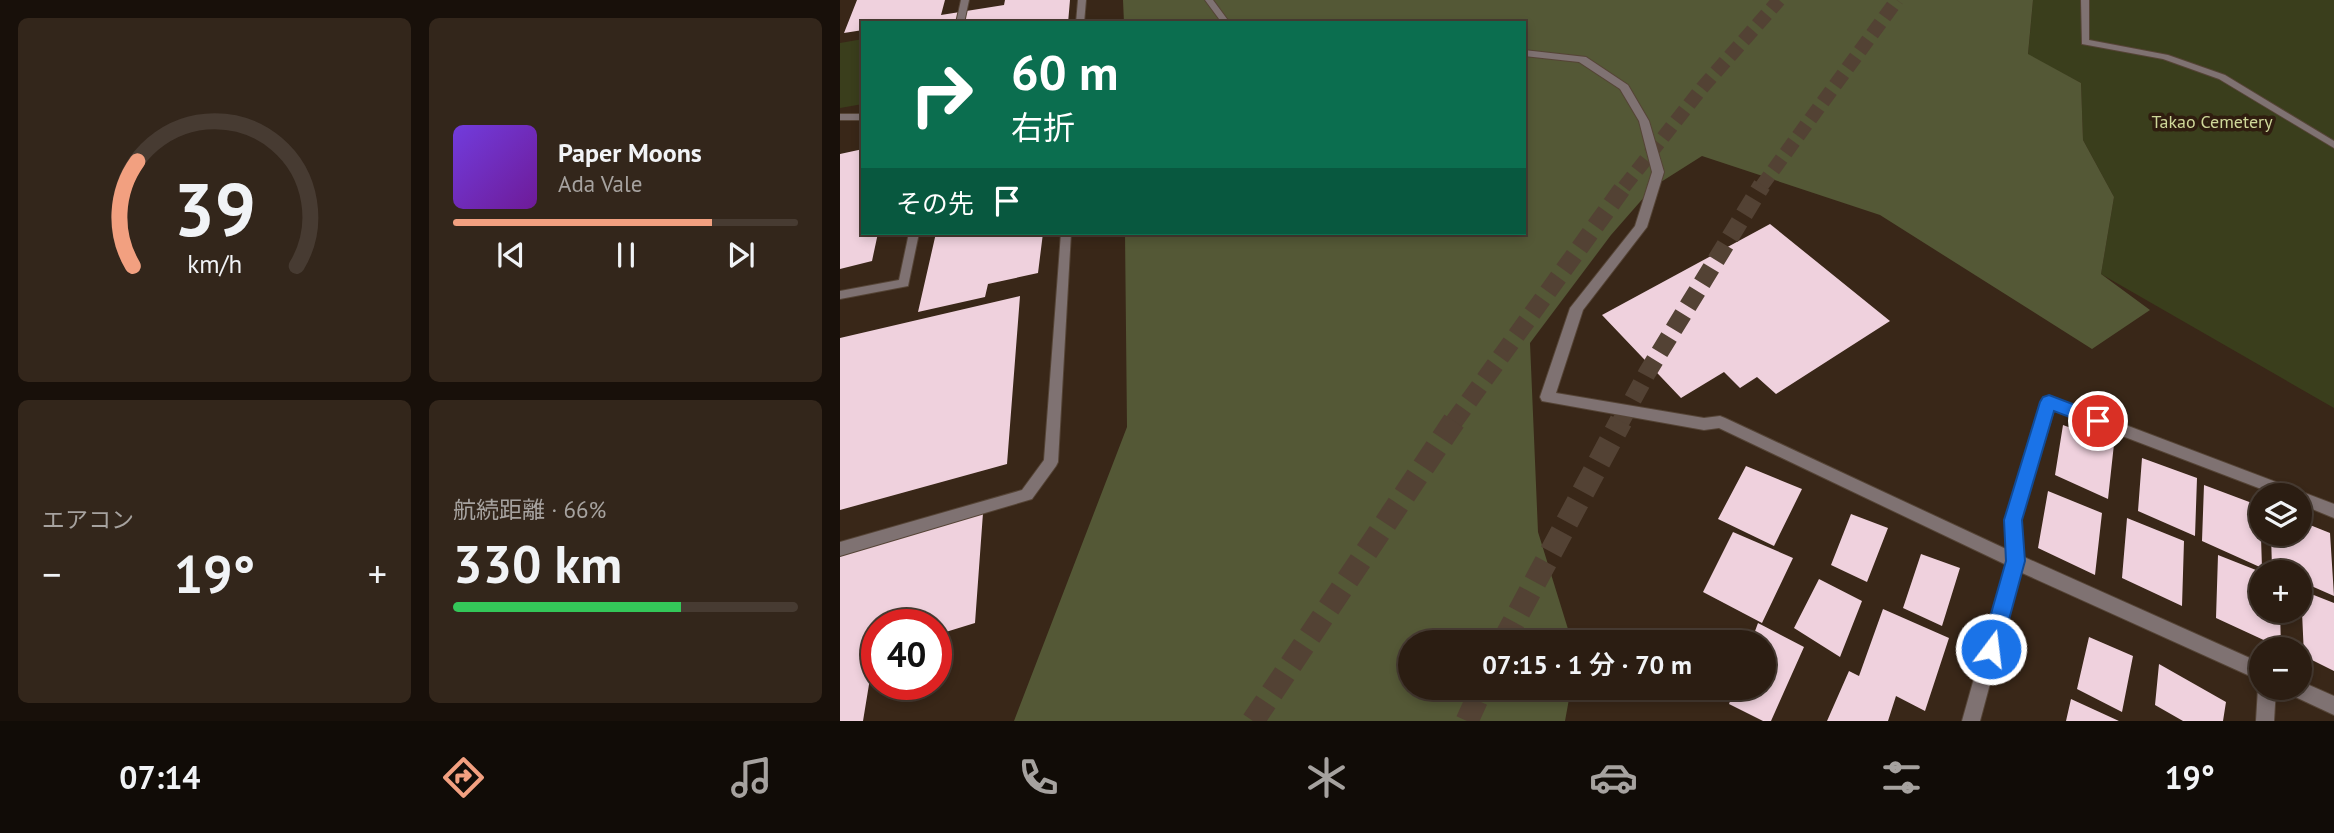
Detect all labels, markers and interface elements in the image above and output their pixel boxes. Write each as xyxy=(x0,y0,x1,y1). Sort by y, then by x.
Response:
text: 60 m xyxy=(1011,40,1118,104)
icon: right xyxy=(896,49,987,140)
text: 右折 xyxy=(1011,106,1075,148)
park label: Takao Cemetery xyxy=(2151,110,2273,133)
text: Paper Moons xyxy=(558,136,702,169)
text: 39 xyxy=(173,162,256,256)
text: Ada Vale xyxy=(558,169,642,198)
icon: arrive xyxy=(988,182,1026,220)
text: その先 xyxy=(896,187,974,220)
icon: previous xyxy=(492,236,530,274)
icon: pause xyxy=(607,236,645,274)
icon: next xyxy=(722,236,760,274)
text: km/h xyxy=(187,248,242,280)
pin xyxy=(2068,391,2128,451)
icon: arrive xyxy=(2079,402,2117,440)
map controls xyxy=(2249,483,2312,700)
button: layers xyxy=(2249,483,2312,546)
text: 航続距離 · 66% xyxy=(453,495,606,524)
text: エアコン xyxy=(42,505,134,534)
text: 330 km xyxy=(453,530,622,597)
text: 19° xyxy=(174,540,255,607)
text: − xyxy=(42,549,61,598)
text: + xyxy=(368,549,387,598)
button: + xyxy=(2249,560,2312,623)
speed limit sign: 40 xyxy=(861,609,952,700)
position arrow xyxy=(1954,612,2028,686)
button: − xyxy=(2249,637,2312,700)
text: 07:15 · 1 分 · 70 m xyxy=(1482,648,1692,681)
icon: directions xyxy=(439,753,488,802)
icon: music xyxy=(727,753,776,802)
icon: phone xyxy=(1014,753,1063,802)
icon: climate xyxy=(1302,753,1351,802)
icon: car xyxy=(1589,753,1638,802)
icon: filters xyxy=(1877,753,1926,802)
text: 07:14 xyxy=(119,756,200,798)
text: 19° xyxy=(2164,756,2215,798)

